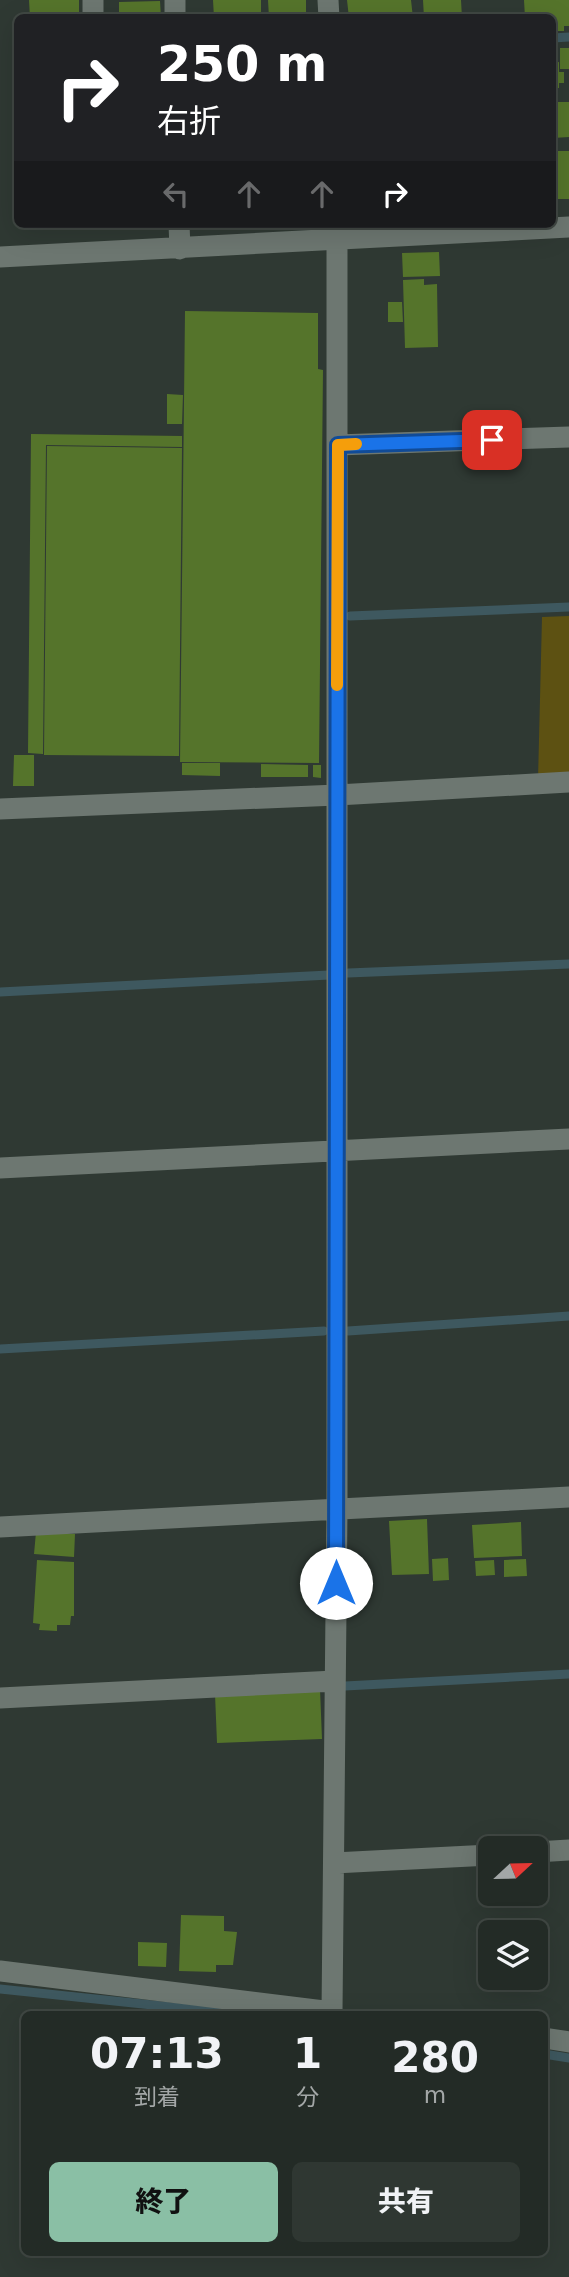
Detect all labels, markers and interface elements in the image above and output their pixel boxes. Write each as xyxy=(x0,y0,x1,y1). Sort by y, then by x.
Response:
text: 250 m xyxy=(157,36,327,93)
icon: right xyxy=(42,42,133,133)
text: 右折 xyxy=(157,102,221,140)
icon: left xyxy=(157,175,195,213)
icon: ahead xyxy=(230,175,268,213)
icon: ahead xyxy=(303,175,341,213)
icon: right xyxy=(376,175,414,213)
pin xyxy=(462,410,522,470)
icon: arrive xyxy=(473,421,511,459)
position arrow xyxy=(299,1546,373,1620)
north arrow xyxy=(478,1836,548,1906)
map controls xyxy=(478,1836,548,1990)
button: layers xyxy=(478,1920,548,1990)
text: 07:13 xyxy=(90,2029,224,2078)
text: 1 xyxy=(293,2029,322,2078)
text: 280 xyxy=(391,2033,479,2082)
text: m xyxy=(424,2082,446,2108)
text: 到着 xyxy=(134,2084,180,2110)
text: 分 xyxy=(296,2084,319,2110)
button: 終了 xyxy=(49,2162,278,2242)
button: 共有 xyxy=(292,2162,520,2242)

